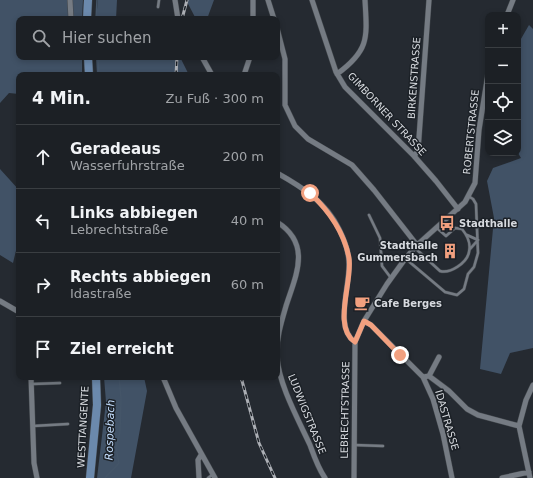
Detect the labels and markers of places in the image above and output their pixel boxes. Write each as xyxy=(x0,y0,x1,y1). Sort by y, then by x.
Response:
bus stop icon: Stadthalle xyxy=(438,214,456,232)
place label: Stadthalle xyxy=(459,218,517,229)
place label: Stadthalle Gummersbach xyxy=(357,240,438,263)
building icon: Stadthalle Gummersbach xyxy=(441,242,459,260)
cafe icon: Cafe Berges xyxy=(353,294,371,312)
place label: Cafe Berges xyxy=(374,298,442,309)

